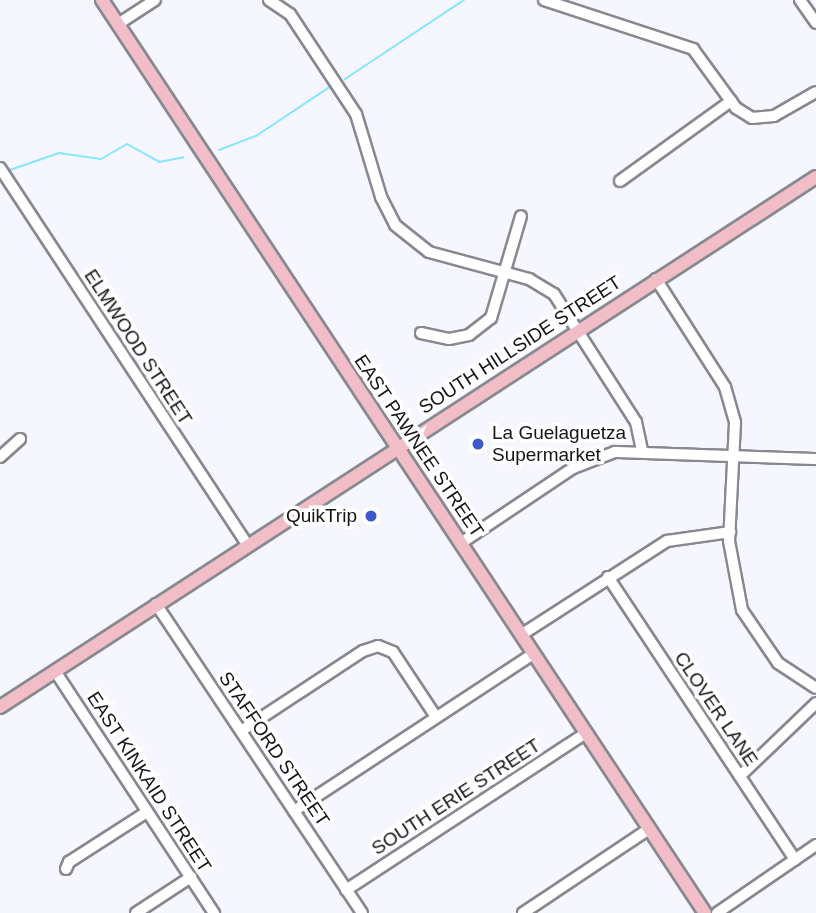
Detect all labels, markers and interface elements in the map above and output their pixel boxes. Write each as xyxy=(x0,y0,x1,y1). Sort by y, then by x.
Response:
street label: ELMWOOD STREET xyxy=(79,265,197,429)
street label: SOUTH HILLSIDE STREET xyxy=(415,271,625,419)
street label: EAST PAWNEE STREET xyxy=(349,350,489,542)
place label: La Guelaguetza Supermarket xyxy=(492,422,626,466)
marker: La Guelaguetza Supermarket xyxy=(470,436,486,452)
place label: QuikTrip xyxy=(286,505,357,527)
marker: QuikTrip xyxy=(363,508,379,524)
street label: CLOVER LANE xyxy=(669,647,763,771)
street label: STAFFORD STREET xyxy=(214,668,334,830)
street label: EAST KINKAID STREET xyxy=(82,687,216,877)
street label: SOUTH ERIE STREET xyxy=(367,734,545,860)

